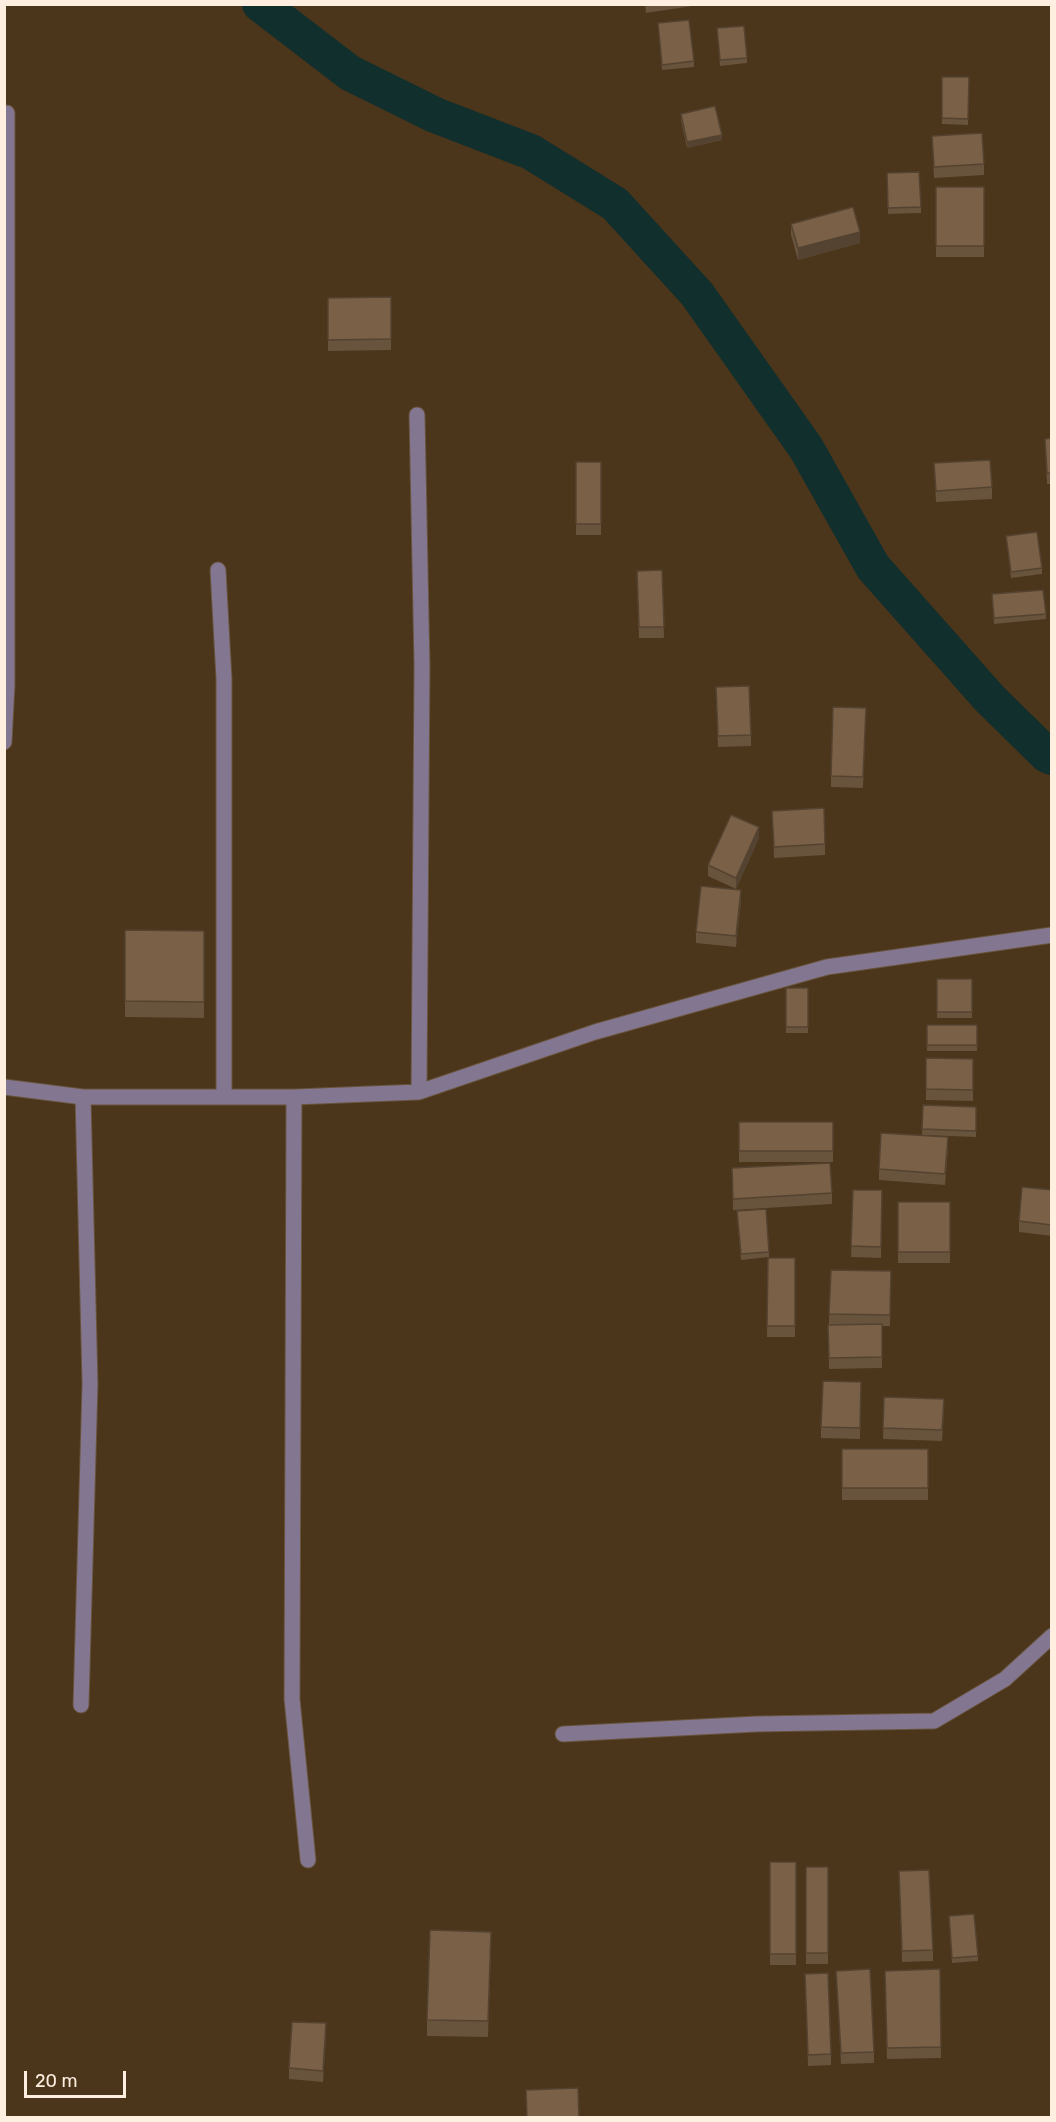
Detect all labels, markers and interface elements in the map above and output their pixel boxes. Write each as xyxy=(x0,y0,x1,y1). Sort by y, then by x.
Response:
scale bar xyxy=(27,2059,129,2097)
text: 20 m xyxy=(35,2070,77,2092)

